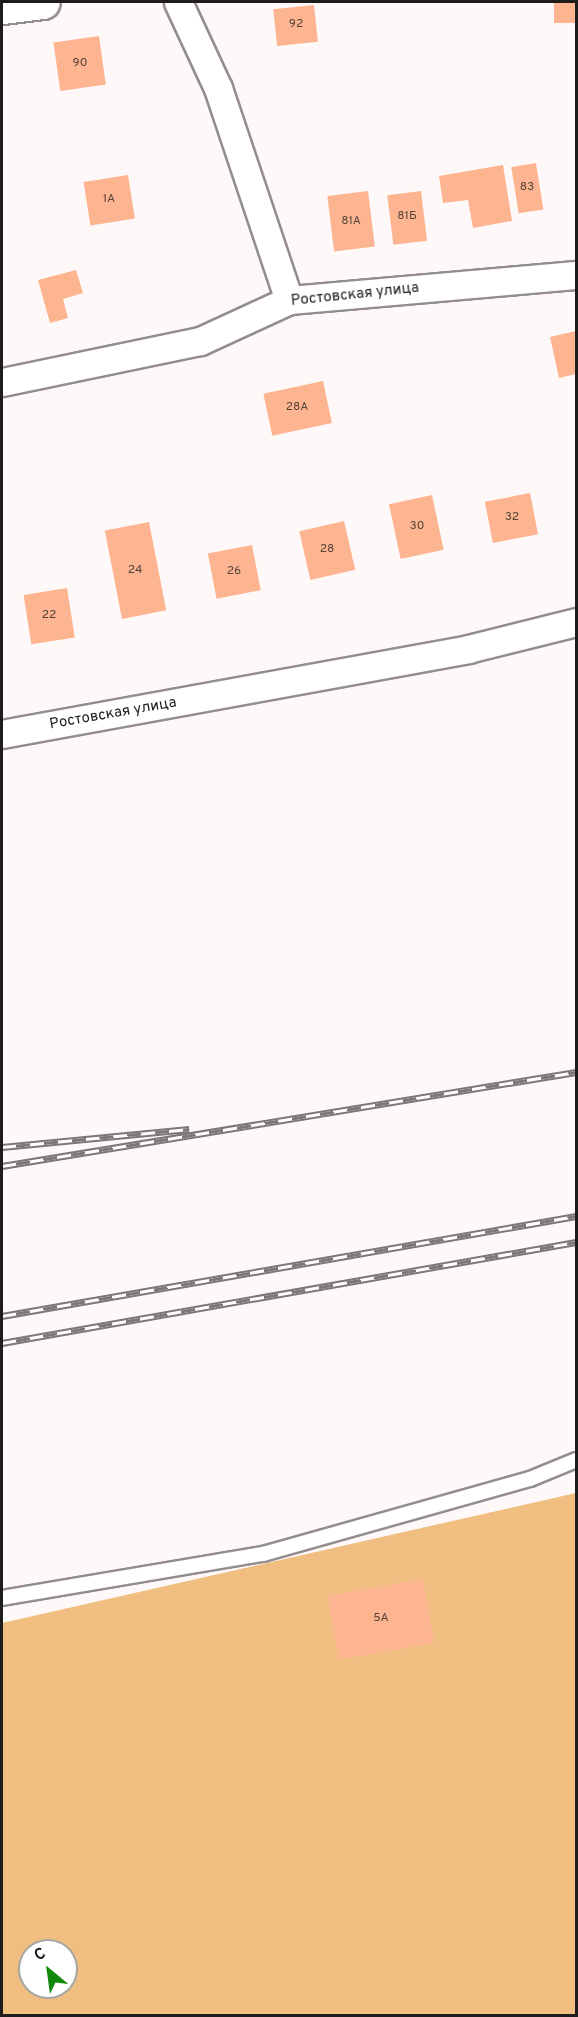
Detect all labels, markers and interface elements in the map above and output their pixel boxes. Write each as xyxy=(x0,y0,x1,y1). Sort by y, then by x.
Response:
house number: 92 xyxy=(289,18,303,32)
house number: 90 xyxy=(73,57,87,71)
house number: 83 xyxy=(520,181,534,195)
house number: 1А xyxy=(103,193,115,207)
house number: 81Б xyxy=(397,210,417,224)
house number: 81А xyxy=(341,215,361,229)
street label: Ростовская улица xyxy=(290,279,420,311)
house number: 28А xyxy=(286,401,308,415)
house number: 32 xyxy=(505,511,519,525)
house number: 30 xyxy=(410,520,424,534)
house number: 28 xyxy=(320,543,334,557)
house number: 24 xyxy=(128,564,142,578)
house number: 26 xyxy=(227,565,241,579)
house number: 22 xyxy=(42,609,56,623)
street label: Ростовская улица xyxy=(48,694,178,734)
house number: 5А xyxy=(373,1612,389,1626)
north arrow xyxy=(18,1939,78,1999)
text: С xyxy=(31,1944,50,1966)

